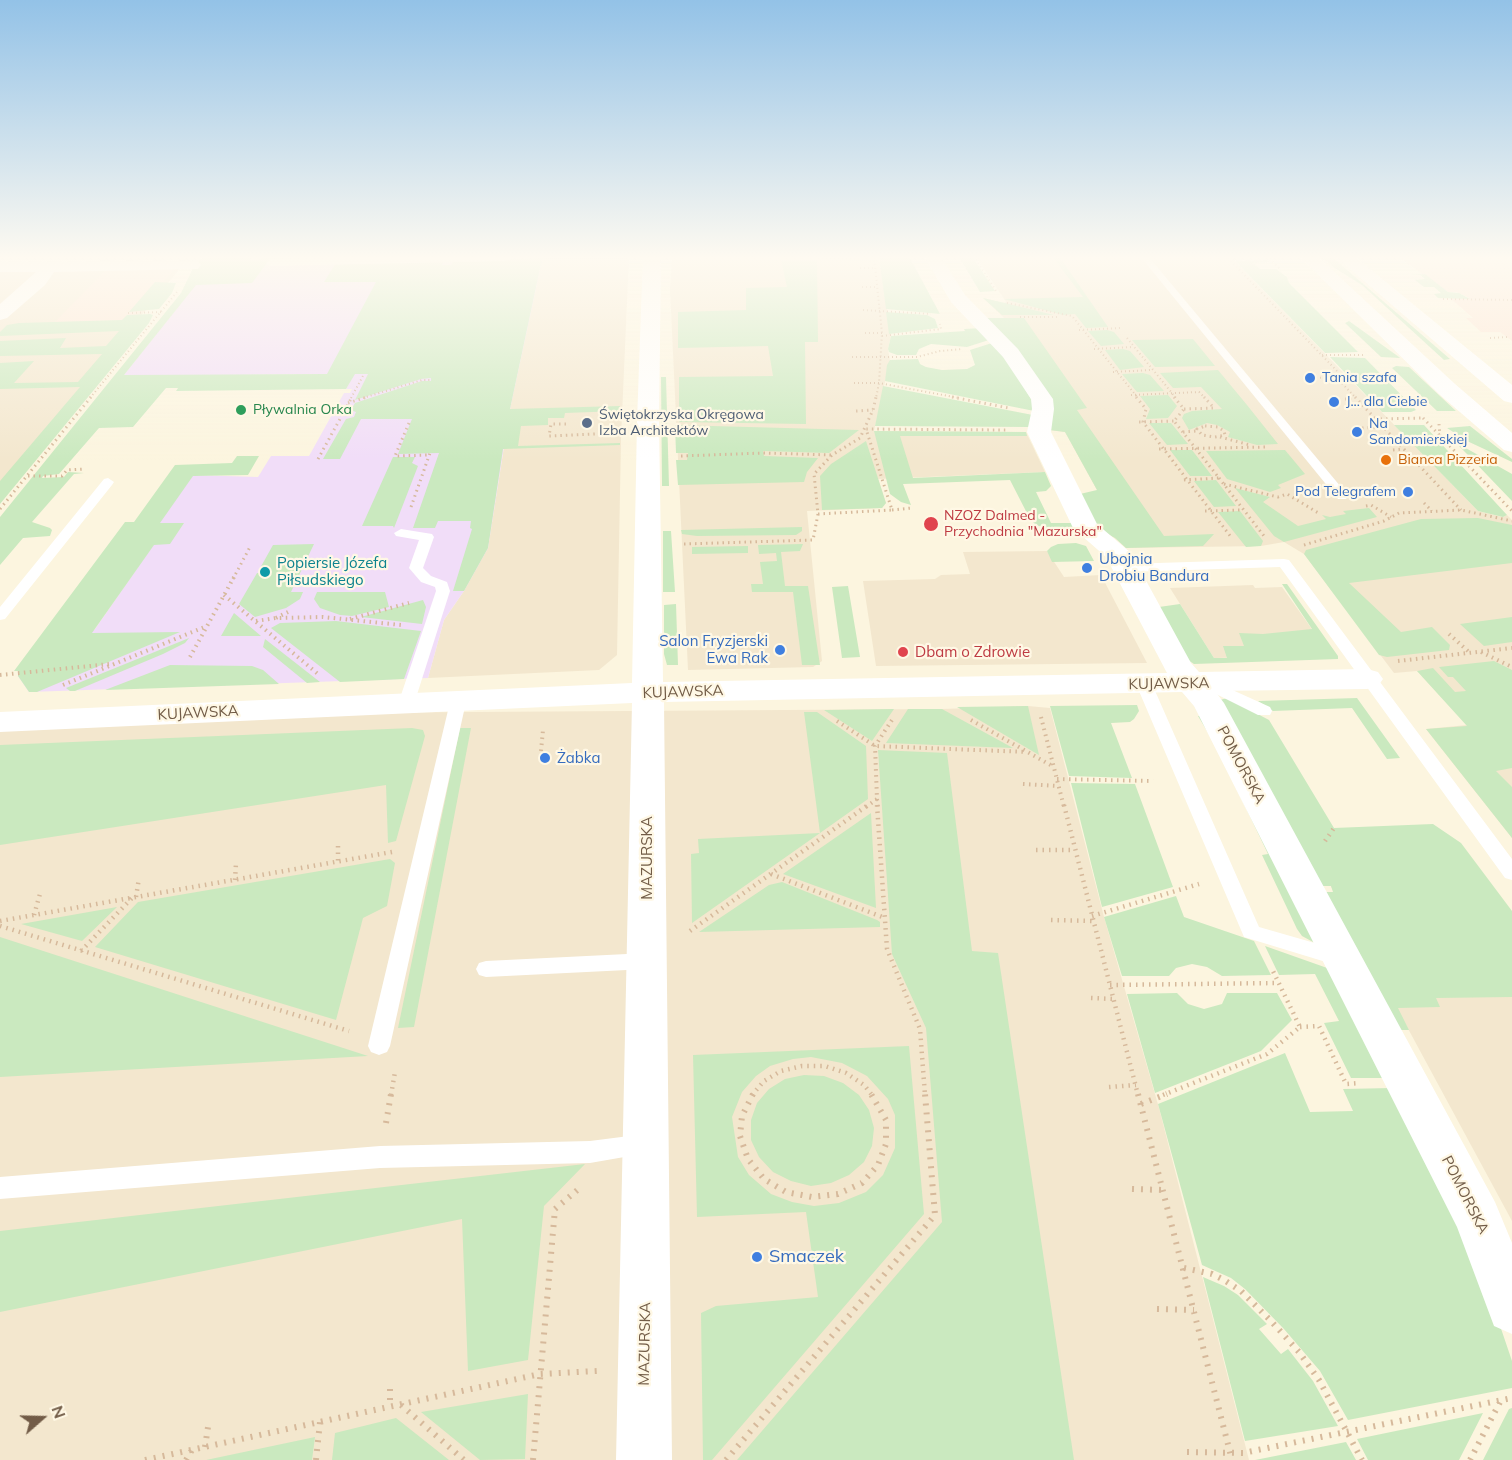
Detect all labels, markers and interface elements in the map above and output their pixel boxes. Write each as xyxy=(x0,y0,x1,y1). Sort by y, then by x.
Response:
place label: Tania szafa xyxy=(1322,370,1397,386)
marker: Tania szafa xyxy=(1303,371,1317,385)
place label: J... dla Ciebie xyxy=(1346,394,1427,410)
marker: J... dla Ciebie xyxy=(1327,395,1341,409)
place label: Pływalnia Orka xyxy=(253,402,352,418)
marker: Pływalnia Orka xyxy=(234,403,248,417)
place label: Świętokrzyska Okręgowa Izba Architektów xyxy=(599,407,764,440)
marker: Świętokrzyska Okręgowa Izba Architektów xyxy=(580,416,594,430)
place label: Na Sandomierskiej xyxy=(1369,416,1467,448)
marker: Na Sandomierskiej xyxy=(1350,425,1364,439)
place label: Bianca Pizzeria xyxy=(1398,452,1498,468)
marker: Bianca Pizzeria xyxy=(1379,453,1393,467)
place label: Pod Telegrafem xyxy=(1295,484,1396,500)
marker: Pod Telegrafem xyxy=(1401,485,1415,499)
place label: NZOZ Dalmed - Przychodnia "Mazurska" xyxy=(944,508,1102,540)
marker: NZOZ Dalmed - Przychodnia "Mazurska" xyxy=(922,515,940,533)
place label: Ubojnia Drobiu Bandura xyxy=(1099,550,1209,585)
place label: Popiersie Józefa Piłsudskiego xyxy=(277,554,387,589)
marker: Ubojnia Drobiu Bandura xyxy=(1080,561,1094,575)
marker: Popiersie Józefa Piłsudskiego xyxy=(258,565,272,579)
place label: Salon Fryzjerski Ewa Rak xyxy=(659,632,768,667)
marker: Salon Fryzjerski Ewa Rak xyxy=(773,643,787,657)
place label: Dbam o Zdrowie xyxy=(915,643,1030,661)
marker: Dbam o Zdrowie xyxy=(896,645,910,659)
street label: KUJAWSKA xyxy=(1128,674,1210,694)
street label: KUJAWSKA xyxy=(642,682,724,702)
street label: KUJAWSKA xyxy=(157,702,239,724)
street label: POMORSKA xyxy=(1213,723,1269,807)
place label: Żabka xyxy=(557,749,600,767)
marker: Żabka xyxy=(538,751,552,765)
street label: MAZURSKA xyxy=(638,816,656,900)
street label: POMORSKA xyxy=(1438,1153,1492,1237)
place label: Smaczek xyxy=(769,1246,844,1268)
marker: Smaczek xyxy=(750,1250,764,1264)
street label: MAZURSKA xyxy=(635,1302,655,1386)
north arrow xyxy=(12,1388,72,1448)
text: N xyxy=(47,1403,70,1421)

